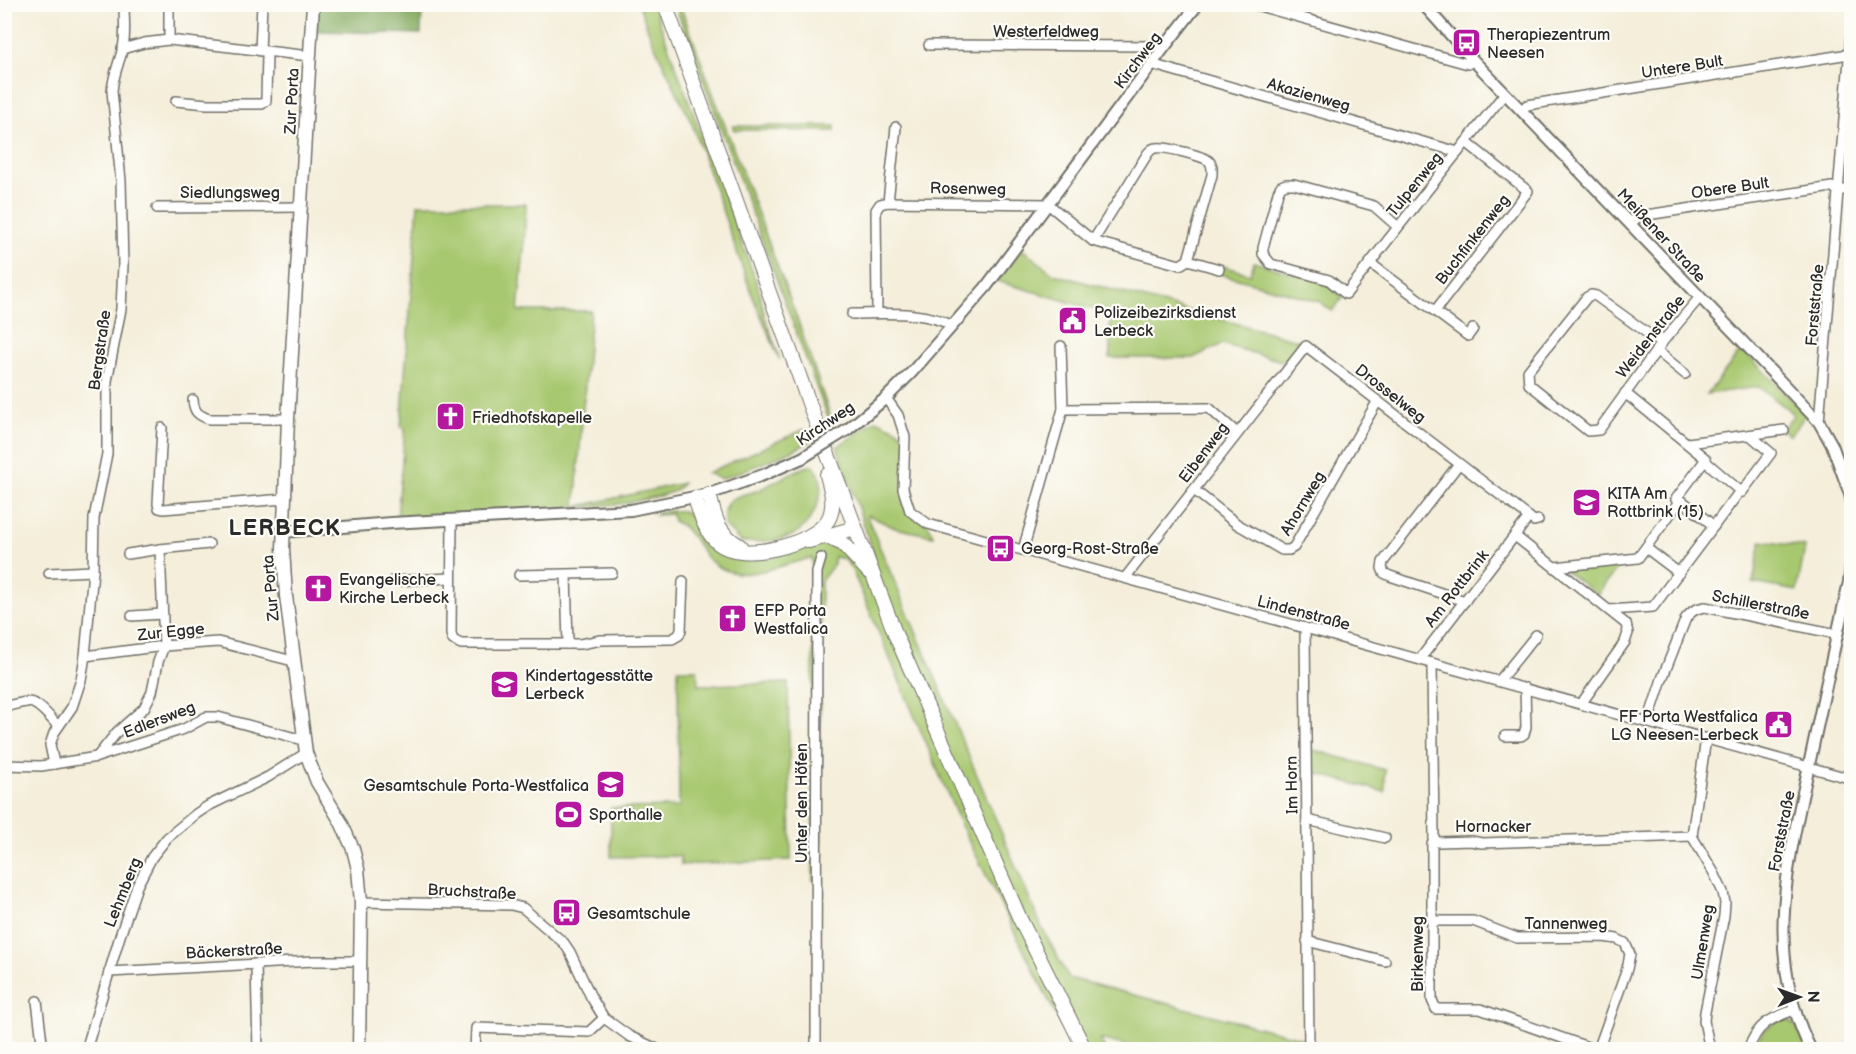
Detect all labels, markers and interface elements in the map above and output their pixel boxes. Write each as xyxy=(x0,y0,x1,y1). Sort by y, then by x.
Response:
street label: Westerfeldweg xyxy=(993,23,1099,42)
place label: Therapiezentrum Neesen xyxy=(1487,26,1610,63)
bus stop icon: Therapiezentrum Neesen xyxy=(1450,27,1482,59)
street label: Kirchweg xyxy=(1111,29,1166,93)
street label: Untere Bult xyxy=(1640,52,1724,83)
street label: Zur Porta xyxy=(281,67,304,136)
street label: Akazienweg xyxy=(1265,75,1352,116)
street label: Tulpenweg xyxy=(1383,149,1447,221)
street label: Obere Bult xyxy=(1690,174,1770,203)
street label: Rosenweg xyxy=(930,179,1006,200)
street label: Siedlungsweg xyxy=(180,184,280,203)
street label: Meißener Straße xyxy=(1613,185,1710,287)
street label: Buchfinkenweg xyxy=(1432,191,1514,289)
street label: Forststraße xyxy=(1802,263,1829,347)
street label: Weidenstraße xyxy=(1613,291,1690,382)
place label: Polizeibezirksdienst Lerbeck xyxy=(1094,304,1236,341)
public building icon: Polizeibezirksdienst Lerbeck xyxy=(1057,305,1089,337)
street label: Bergstraße xyxy=(85,308,116,392)
street label: Drosselweg xyxy=(1351,361,1429,428)
street label: Kirchweg xyxy=(793,398,859,451)
church icon: Friedhofskapelle xyxy=(435,401,467,433)
place label: Friedhofskapelle xyxy=(472,409,592,428)
street label: Eibenweg xyxy=(1175,419,1233,487)
street label: Ahornweg xyxy=(1277,468,1330,539)
place label: KITA Am Rottbrink (15) xyxy=(1607,485,1704,522)
school or university icon: KITA Am Rottbrink (15) xyxy=(1570,486,1602,518)
district label: LERBECK xyxy=(229,515,341,542)
bus stop icon: Georg-Rost-Straße xyxy=(984,532,1016,564)
place label: Georg-Rost-Straße xyxy=(1021,540,1159,559)
street label: Am Rottbrink xyxy=(1421,546,1493,631)
street label: Zur Porta xyxy=(259,554,284,623)
place label: Evangelische Kirche Lerbeck xyxy=(339,571,449,608)
church icon: Evangelische Kirche Lerbeck xyxy=(302,572,334,604)
street label: Schillerstraße xyxy=(1710,587,1812,624)
street label: Lindenstraße xyxy=(1255,592,1353,635)
place label: EFP Porta Westfalica xyxy=(754,602,828,639)
church icon: EFP Porta Westfalica xyxy=(717,603,749,635)
street label: Zur Egge xyxy=(136,619,206,646)
place label: Kindertagesstätte Lerbeck xyxy=(525,667,654,704)
school or university icon: Kindertagesstätte Lerbeck xyxy=(488,668,520,700)
street label: Edlersweg xyxy=(121,698,198,743)
place label: FF Porta Westfalica LG Neesen-Lerbeck xyxy=(1611,708,1758,745)
public building icon: FF Porta Westfalica LG Neesen-Lerbeck xyxy=(1763,709,1795,741)
street label: Unter den Höfen xyxy=(793,743,812,863)
street label: Im Horn xyxy=(1282,756,1303,814)
school or university icon: Gesamtschule Porta-Westfalica xyxy=(594,769,626,801)
place label: Gesamtschule Porta-Westfalica xyxy=(364,777,589,796)
street label: Forststraße xyxy=(1765,789,1800,874)
sports icon: Sporthalle xyxy=(552,798,584,830)
place label: Sporthalle xyxy=(589,806,663,825)
street label: Hornacker xyxy=(1455,818,1531,837)
street label: Lehmberg xyxy=(101,855,146,930)
street label: Bruchstraße xyxy=(427,881,517,904)
bus stop icon: Gesamtschule xyxy=(550,897,582,929)
street label: Ulmenweg xyxy=(1688,903,1719,981)
place label: Gesamtschule xyxy=(587,905,691,924)
street label: Tannenweg xyxy=(1525,915,1607,934)
street label: Birkenweg xyxy=(1409,916,1428,992)
street label: Bäckerstraße xyxy=(185,939,284,964)
north arrow xyxy=(1769,967,1829,1027)
text: N xyxy=(1803,991,1822,1003)

